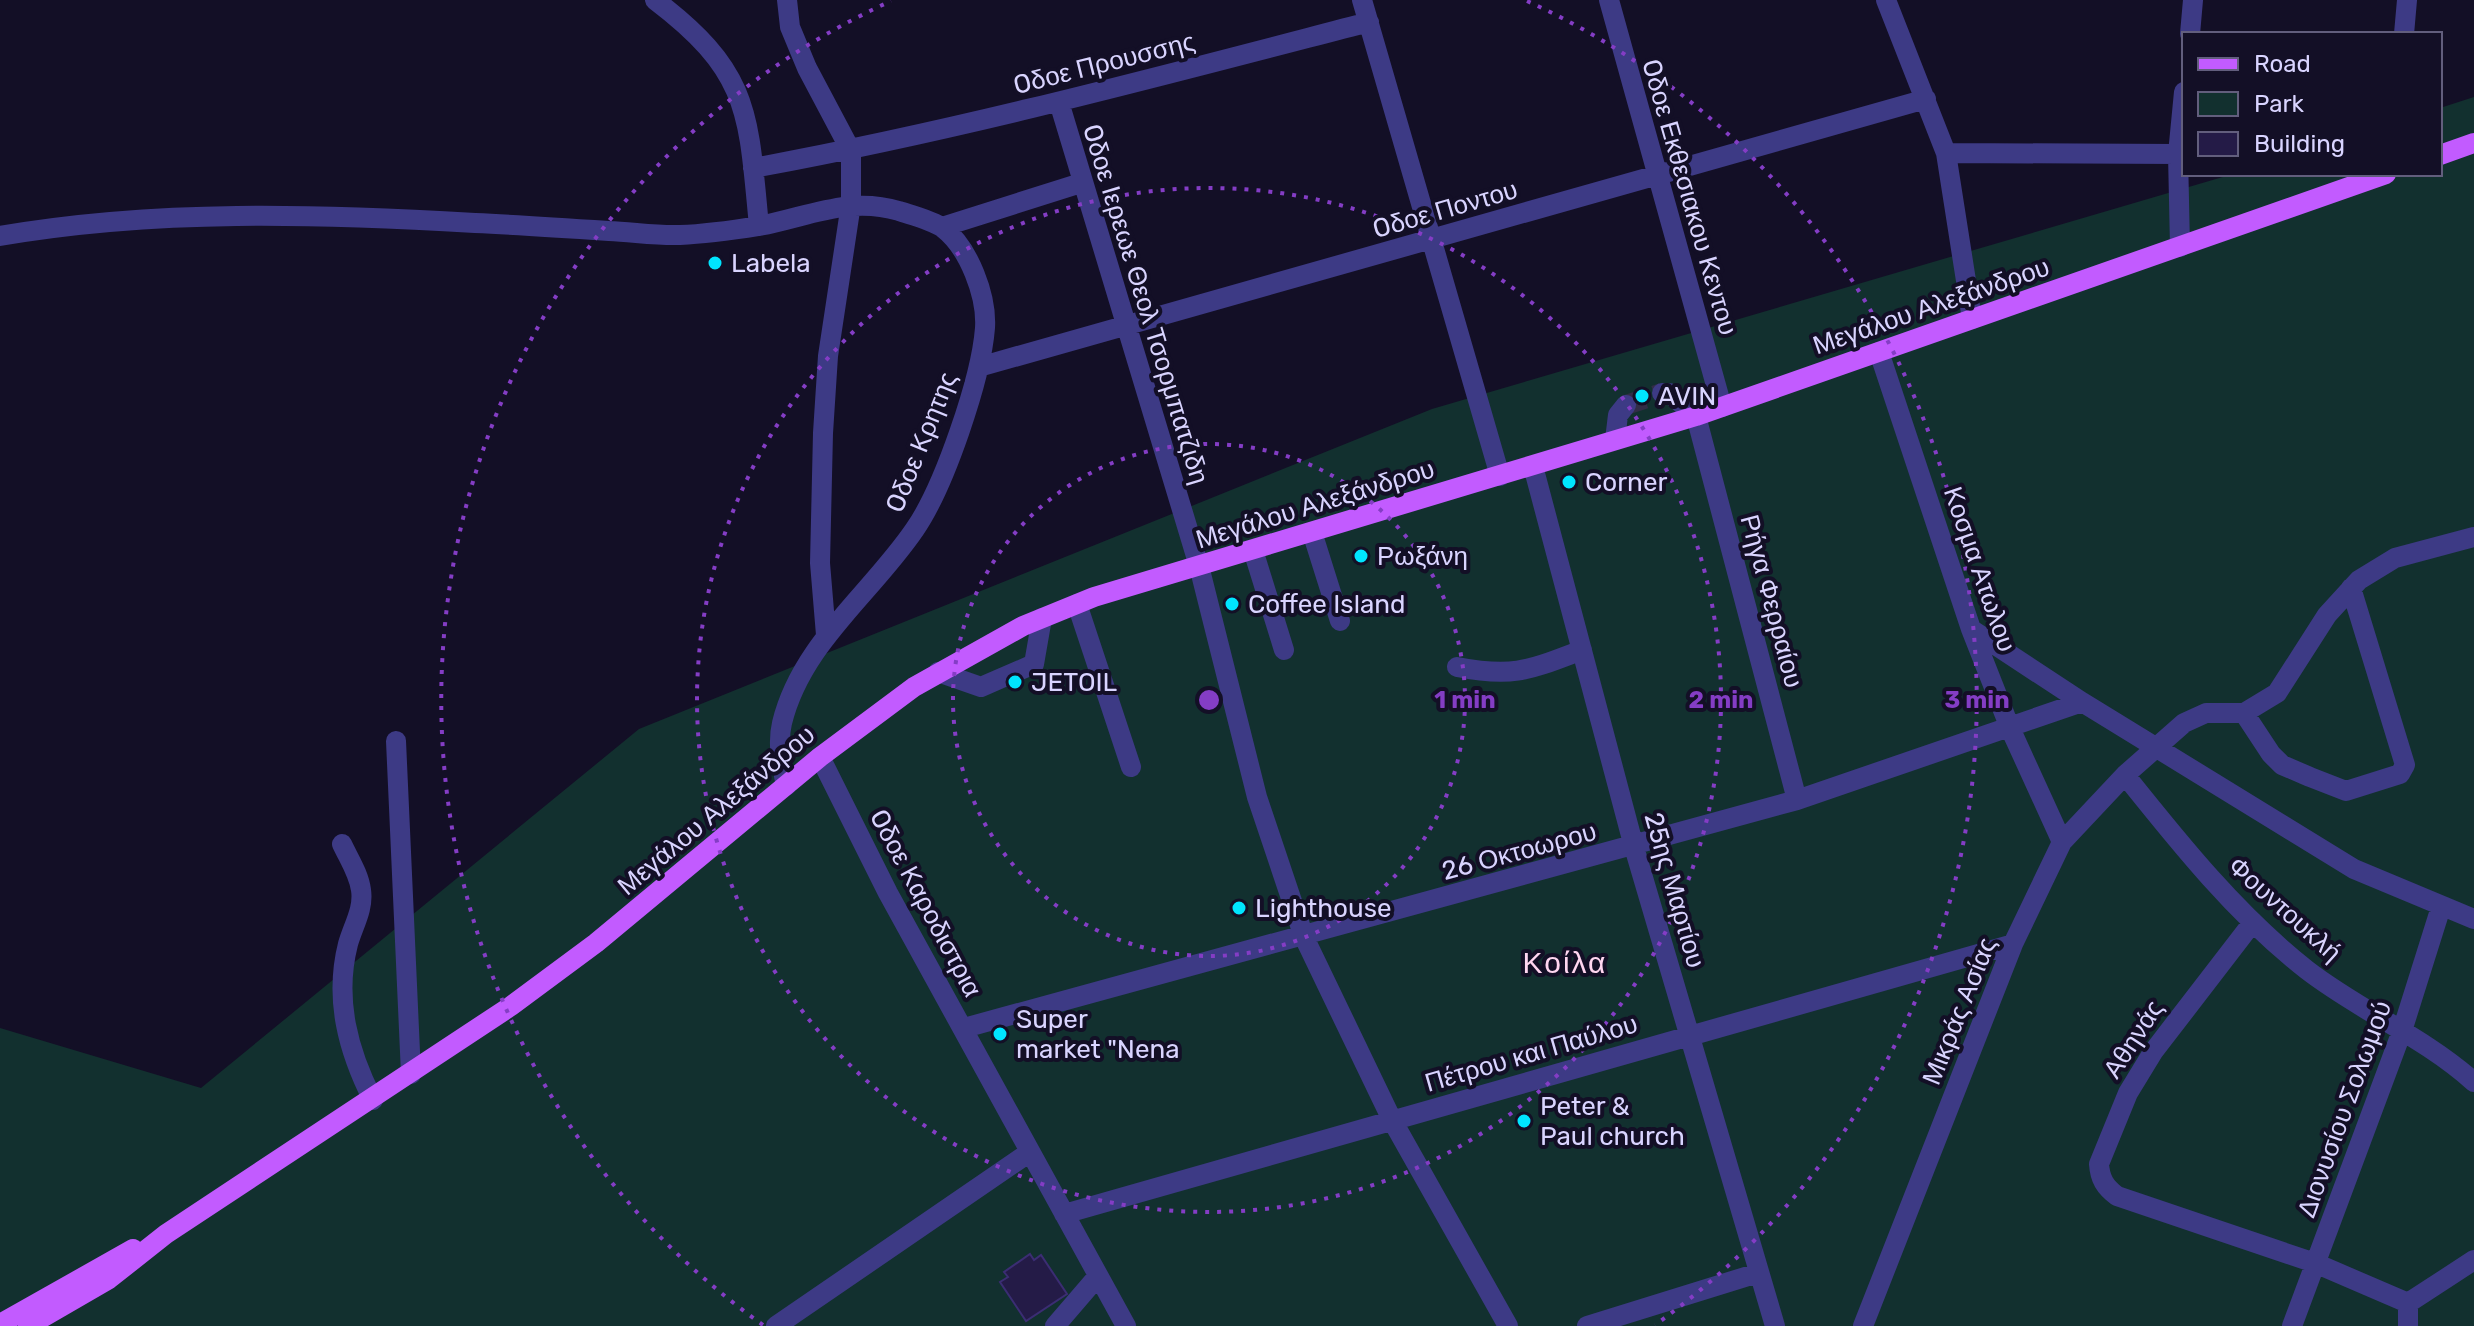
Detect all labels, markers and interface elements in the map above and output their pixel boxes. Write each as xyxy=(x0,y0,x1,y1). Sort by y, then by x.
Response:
street label: Oδοε Προυσσης xyxy=(1010,26,1198,101)
legend xyxy=(2182,32,2442,176)
text: Road xyxy=(2254,50,2311,78)
street label: Oδοε Εκθεσιακου Κεντου xyxy=(1635,56,1744,339)
text: Park xyxy=(2254,90,2305,118)
street label: Oδοε Ιερεωε Θεολ Τσορμπατζιδη xyxy=(1076,120,1215,488)
text: Building xyxy=(2254,130,2345,158)
street label: Oδοε Ποντου xyxy=(1369,174,1521,245)
place label: Labela xyxy=(731,248,811,279)
street label: Μεγάλου Αλεξάνδρου xyxy=(1809,251,2053,361)
marker: Labela xyxy=(706,254,724,272)
street label: Oδοε Κρητης xyxy=(879,368,964,517)
place label: AVIN xyxy=(1658,381,1716,412)
marker: AVIN xyxy=(1633,387,1651,405)
street label: Μεγάλου Αλεξάνδρου xyxy=(1192,453,1438,556)
place label: Corner xyxy=(1585,467,1667,498)
marker: Corner xyxy=(1560,473,1578,491)
street label: Κοσμα Ατωλου xyxy=(1937,483,2022,656)
street label: Ρήγα Φερραίου xyxy=(1734,511,1809,691)
place label: Ρωξάνη xyxy=(1377,541,1468,572)
marker: Ρωξάνη xyxy=(1352,547,1370,565)
place label: Coffee Island xyxy=(1248,589,1406,620)
marker: Coffee Island xyxy=(1223,595,1241,613)
place label: JETOIL xyxy=(1031,667,1118,698)
marker: JETOIL xyxy=(1006,673,1024,691)
centre of rings xyxy=(1195,686,1223,714)
text: 1 min xyxy=(1434,686,1496,714)
text: 2 min xyxy=(1689,686,1754,714)
text: 3 min xyxy=(1944,686,2010,714)
street label: Μεγάλου Αλεξάνδρου xyxy=(611,719,821,902)
street label: Oδοε Καροδιστρια xyxy=(863,804,988,1002)
street label: 25ης Μαρτίου xyxy=(1638,809,1711,971)
street label: 26 Οκτοωρου xyxy=(1438,816,1600,887)
street label: Φουντουκλή xyxy=(2222,851,2348,968)
place label: Lighthouse xyxy=(1255,893,1392,924)
marker: Lighthouse xyxy=(1230,899,1248,917)
street label: Μικράς Ασίας xyxy=(1916,933,2003,1089)
district label: Κοίλα xyxy=(1523,945,1607,981)
street label: Αθηνάς xyxy=(2097,994,2170,1084)
street label: Διονυσίου Σολωμού xyxy=(2291,997,2398,1222)
place label: Super market "Nena xyxy=(1016,1004,1180,1065)
street label: Πέτρου και Παύλου xyxy=(1421,1008,1641,1099)
marker: Super market "Nena xyxy=(991,1025,1009,1043)
place label: Peter & Paul church xyxy=(1540,1091,1685,1152)
marker: Peter & Paul church xyxy=(1515,1112,1533,1130)

